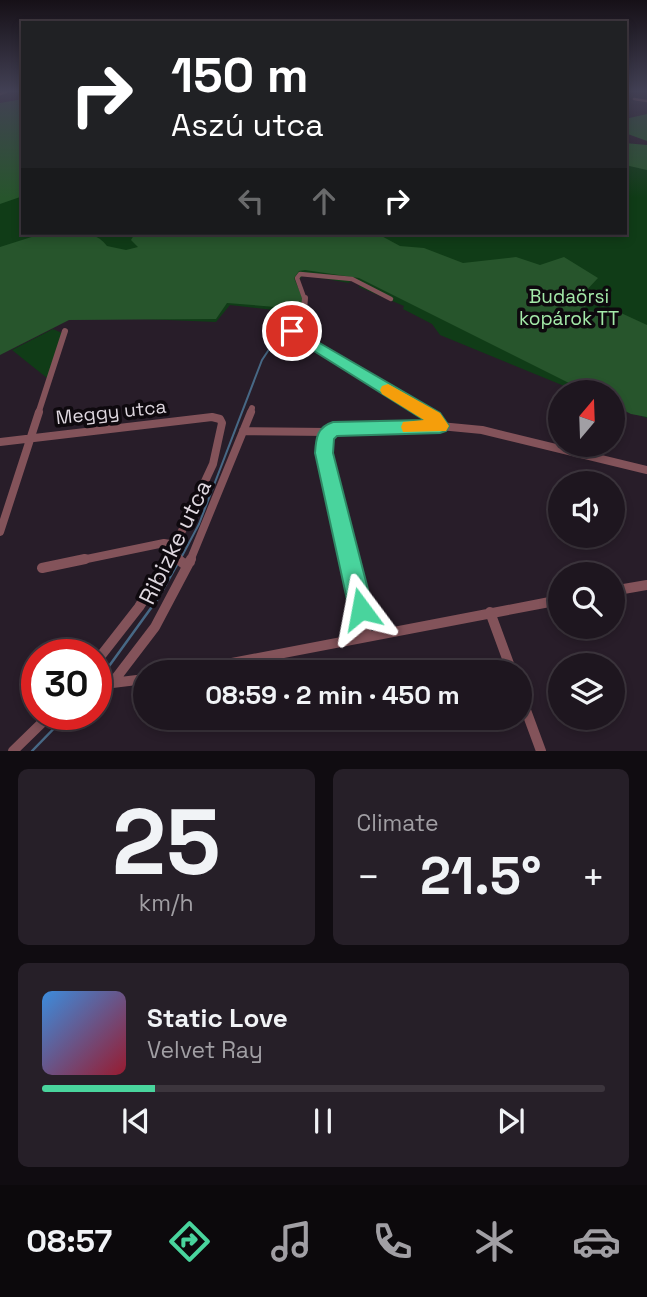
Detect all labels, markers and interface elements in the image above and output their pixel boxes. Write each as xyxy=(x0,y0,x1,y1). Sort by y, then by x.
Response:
text: 150 m xyxy=(171,44,309,106)
icon: right xyxy=(56,49,147,140)
text: Aszú utca xyxy=(171,105,324,145)
icon: left xyxy=(232,182,270,220)
icon: ahead xyxy=(305,182,343,220)
icon: right xyxy=(378,182,416,220)
park label: Budaörsi kopárok TT xyxy=(519,284,619,331)
pin xyxy=(262,301,322,361)
icon: arrive xyxy=(273,312,311,350)
north arrow xyxy=(548,380,625,457)
map controls xyxy=(548,380,625,730)
street label: Meggy utca xyxy=(55,394,168,430)
button: sound xyxy=(548,471,625,548)
street label: Ribizke utca xyxy=(132,475,218,609)
button: search xyxy=(548,562,625,639)
position arrow xyxy=(324,572,398,646)
speed limit sign: 30 xyxy=(21,639,112,730)
button: layers xyxy=(548,653,625,730)
text: 08:59 · 2 min · 450 m xyxy=(205,678,460,712)
text: 25 xyxy=(112,784,221,901)
text: Climate xyxy=(357,808,439,838)
text: 21.5° xyxy=(420,843,542,909)
text: − xyxy=(357,853,380,901)
text: + xyxy=(581,853,605,901)
text: km/h xyxy=(139,888,194,918)
text: Static Love xyxy=(147,1001,288,1035)
text: Velvet Ray xyxy=(147,1035,263,1065)
icon: previous xyxy=(117,1102,155,1140)
icon: pause xyxy=(304,1102,342,1140)
icon: next xyxy=(492,1102,530,1140)
icon: directions xyxy=(165,1217,214,1266)
icon: music xyxy=(267,1217,316,1266)
icon: phone xyxy=(368,1217,417,1266)
icon: climate xyxy=(470,1217,519,1266)
icon: car xyxy=(572,1217,621,1266)
text: 08:57 xyxy=(26,1221,112,1261)

